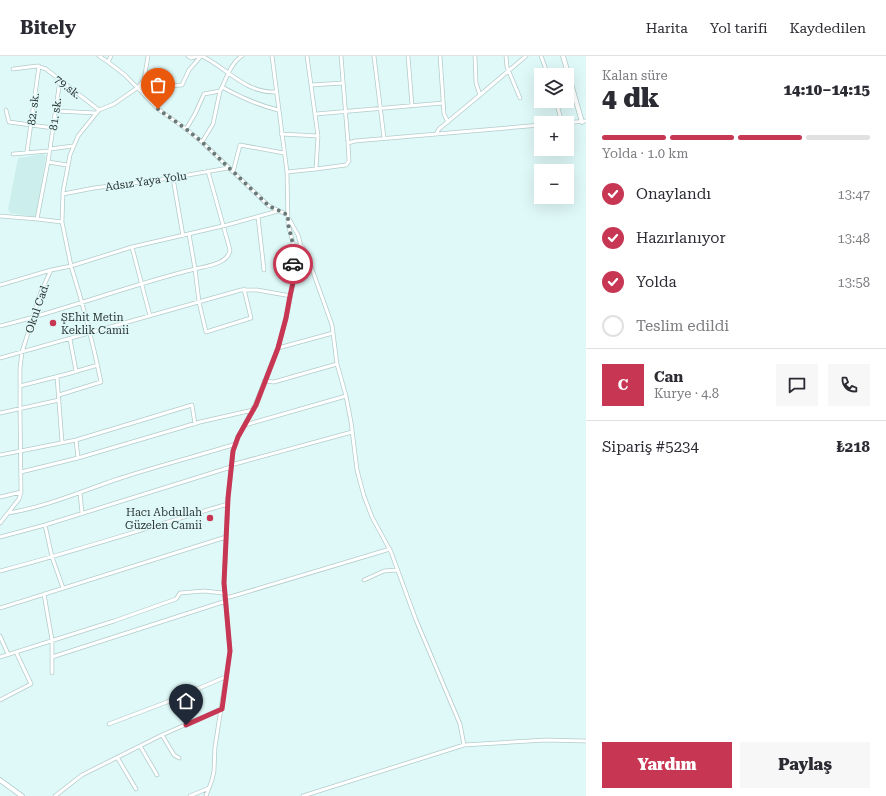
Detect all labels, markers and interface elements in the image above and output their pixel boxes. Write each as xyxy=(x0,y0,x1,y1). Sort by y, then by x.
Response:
text: Bitely xyxy=(20,16,76,39)
text: Harita xyxy=(646,20,688,36)
text: Yol tarifi xyxy=(710,20,768,36)
text: Kaydedilen xyxy=(790,20,866,36)
pin xyxy=(141,68,175,109)
map controls xyxy=(534,68,574,204)
button: layers xyxy=(534,68,574,108)
text: Kalan süre xyxy=(602,68,668,83)
street label: 79.sk. xyxy=(52,73,84,102)
icon: bag xyxy=(147,74,169,96)
text: 14:10–14:15 xyxy=(784,81,870,99)
text: 4 dk xyxy=(602,83,659,113)
street label: 82. sk. xyxy=(25,92,42,126)
street label: 81. sk. xyxy=(47,97,64,131)
button: + xyxy=(534,116,574,156)
text: Yolda · 1.0 km xyxy=(602,146,688,161)
button: − xyxy=(534,164,574,204)
street label: Adsız Yaya Yolu xyxy=(104,169,188,194)
icon: check xyxy=(602,183,624,205)
text: Onaylandı xyxy=(636,185,711,203)
text: 13:47 xyxy=(838,187,870,202)
icon: check xyxy=(602,227,624,249)
text: Hazırlanıyor xyxy=(636,229,726,247)
text: 13:48 xyxy=(838,231,870,246)
courier xyxy=(273,244,313,284)
icon: car xyxy=(282,253,304,275)
icon: check xyxy=(602,271,624,293)
text: Yolda xyxy=(636,273,677,291)
text: 13:58 xyxy=(838,275,870,290)
street label: Okul Cad. xyxy=(23,281,52,335)
place label: ŞEhit Metin Keklik Camii xyxy=(61,311,129,337)
text: Teslim edildi xyxy=(636,317,729,335)
marker: ŞEhit Metin Keklik Camii xyxy=(48,318,58,328)
button: chat xyxy=(776,364,818,406)
button: phone xyxy=(828,364,870,406)
text: Can xyxy=(654,368,683,386)
text: C xyxy=(618,376,628,394)
text: Kurye · 4.8 xyxy=(654,386,719,401)
text: Sipariş #5234 xyxy=(602,438,699,456)
text: ₺218 xyxy=(836,438,870,456)
place label: Hacı Abdullah Güzelen Camii xyxy=(125,506,202,532)
marker: Hacı Abdullah Güzelen Camii xyxy=(205,513,215,523)
pin xyxy=(169,684,203,725)
icon: home xyxy=(175,690,197,712)
button: Yardım xyxy=(602,742,732,788)
button: Paylaş xyxy=(740,742,870,788)

